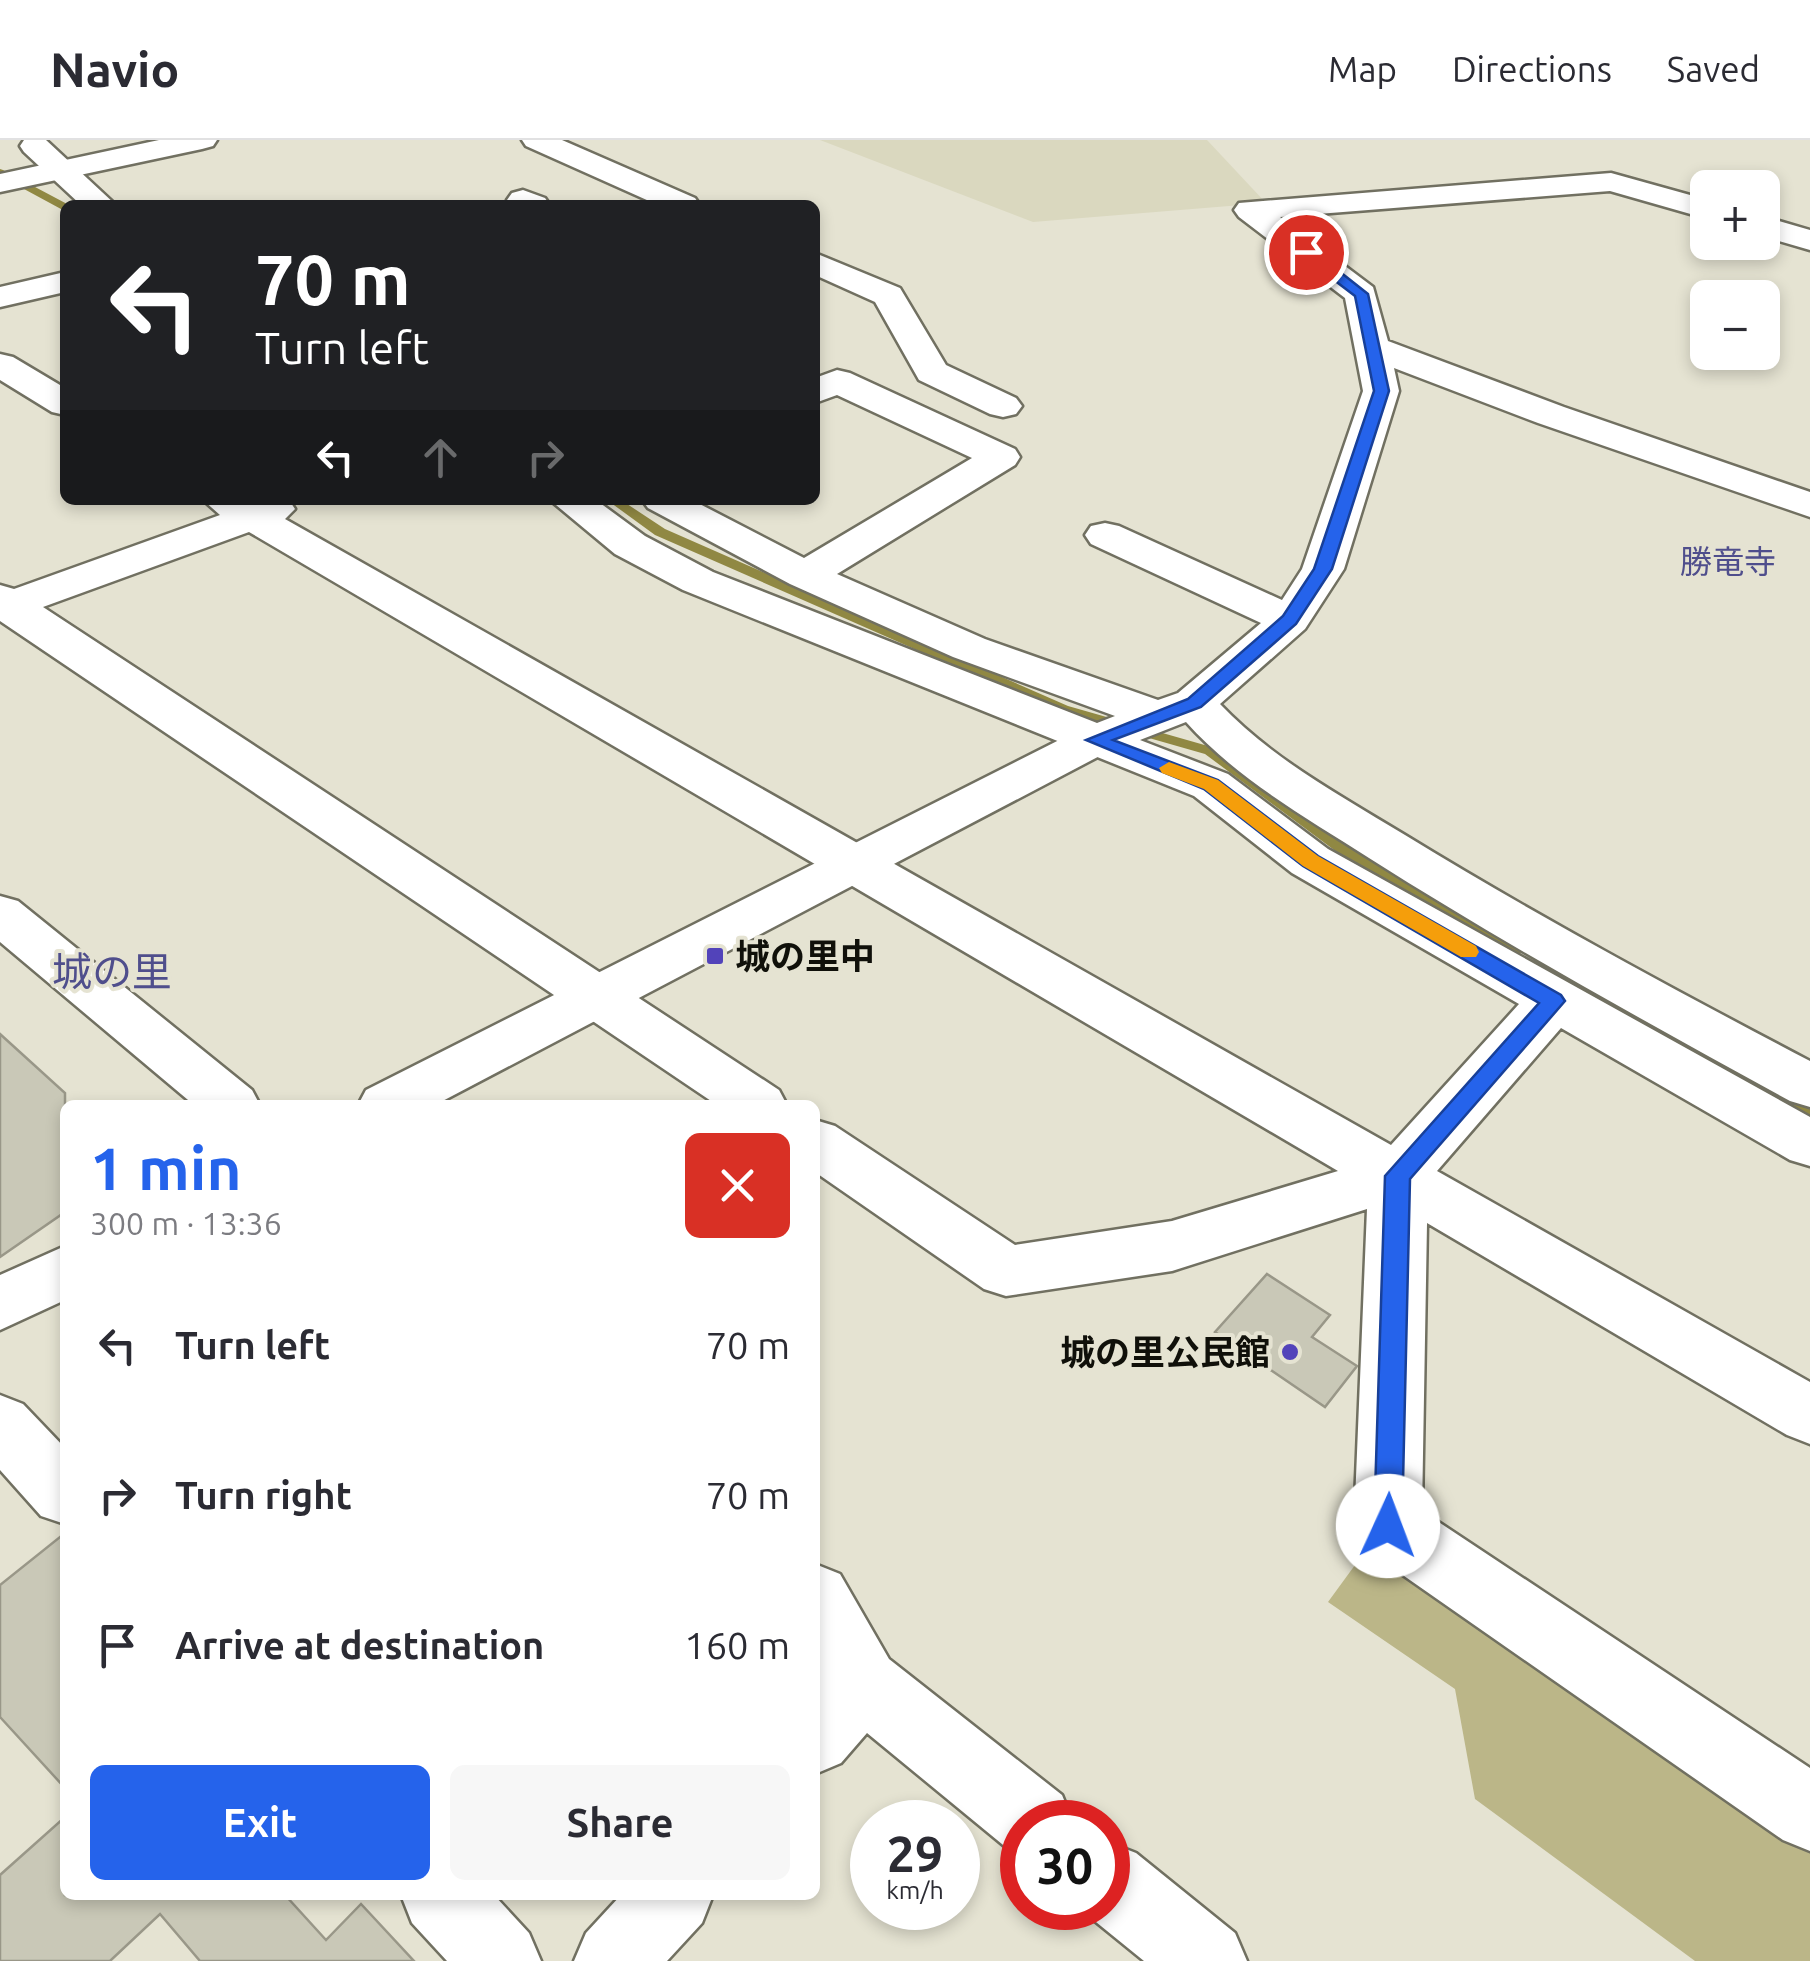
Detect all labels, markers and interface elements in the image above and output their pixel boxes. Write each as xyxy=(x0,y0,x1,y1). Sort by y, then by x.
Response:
text: Navio xyxy=(50,42,179,96)
text: Map xyxy=(1328,49,1397,89)
text: Directions xyxy=(1452,49,1612,89)
text: Saved xyxy=(1667,49,1760,89)
map controls xyxy=(1690,170,1780,370)
button: + xyxy=(1690,170,1780,260)
pin xyxy=(1264,210,1349,295)
icon: arrive xyxy=(1279,225,1334,280)
icon: left xyxy=(90,240,220,370)
text: 70 m xyxy=(255,240,411,318)
button: − xyxy=(1690,280,1780,370)
text: Turn left xyxy=(255,322,429,373)
icon: left xyxy=(308,430,363,485)
icon: ahead xyxy=(413,430,468,485)
icon: right xyxy=(518,430,573,485)
district label: 勝竜寺 xyxy=(1680,543,1776,579)
place label: 城の里中 xyxy=(735,936,875,976)
marker: 城の里中 xyxy=(704,945,726,967)
district label: 城の里 xyxy=(52,949,172,994)
button: close xyxy=(685,1133,790,1238)
text: 1 min xyxy=(90,1134,242,1201)
text: 300 m · 13:36 xyxy=(90,1205,282,1241)
icon: left xyxy=(90,1318,145,1373)
text: Turn left xyxy=(175,1324,330,1366)
text: 70 m xyxy=(706,1324,790,1366)
place label: 城の里公民館 xyxy=(1060,1332,1270,1372)
marker: 城の里公民館 xyxy=(1279,1341,1301,1363)
icon: right xyxy=(90,1468,145,1523)
text: Turn right xyxy=(175,1474,352,1516)
text: 70 m xyxy=(706,1474,790,1516)
position arrow xyxy=(1336,1474,1440,1578)
icon: arrive xyxy=(90,1618,145,1673)
text: Arrive at destination xyxy=(175,1624,544,1666)
text: 160 m xyxy=(684,1624,790,1666)
button: Exit xyxy=(90,1765,430,1880)
button: Share xyxy=(450,1765,790,1880)
speed limit sign: 30 xyxy=(1000,1800,1130,1930)
text: 29 xyxy=(887,1825,943,1881)
text: km/h xyxy=(886,1876,944,1904)

